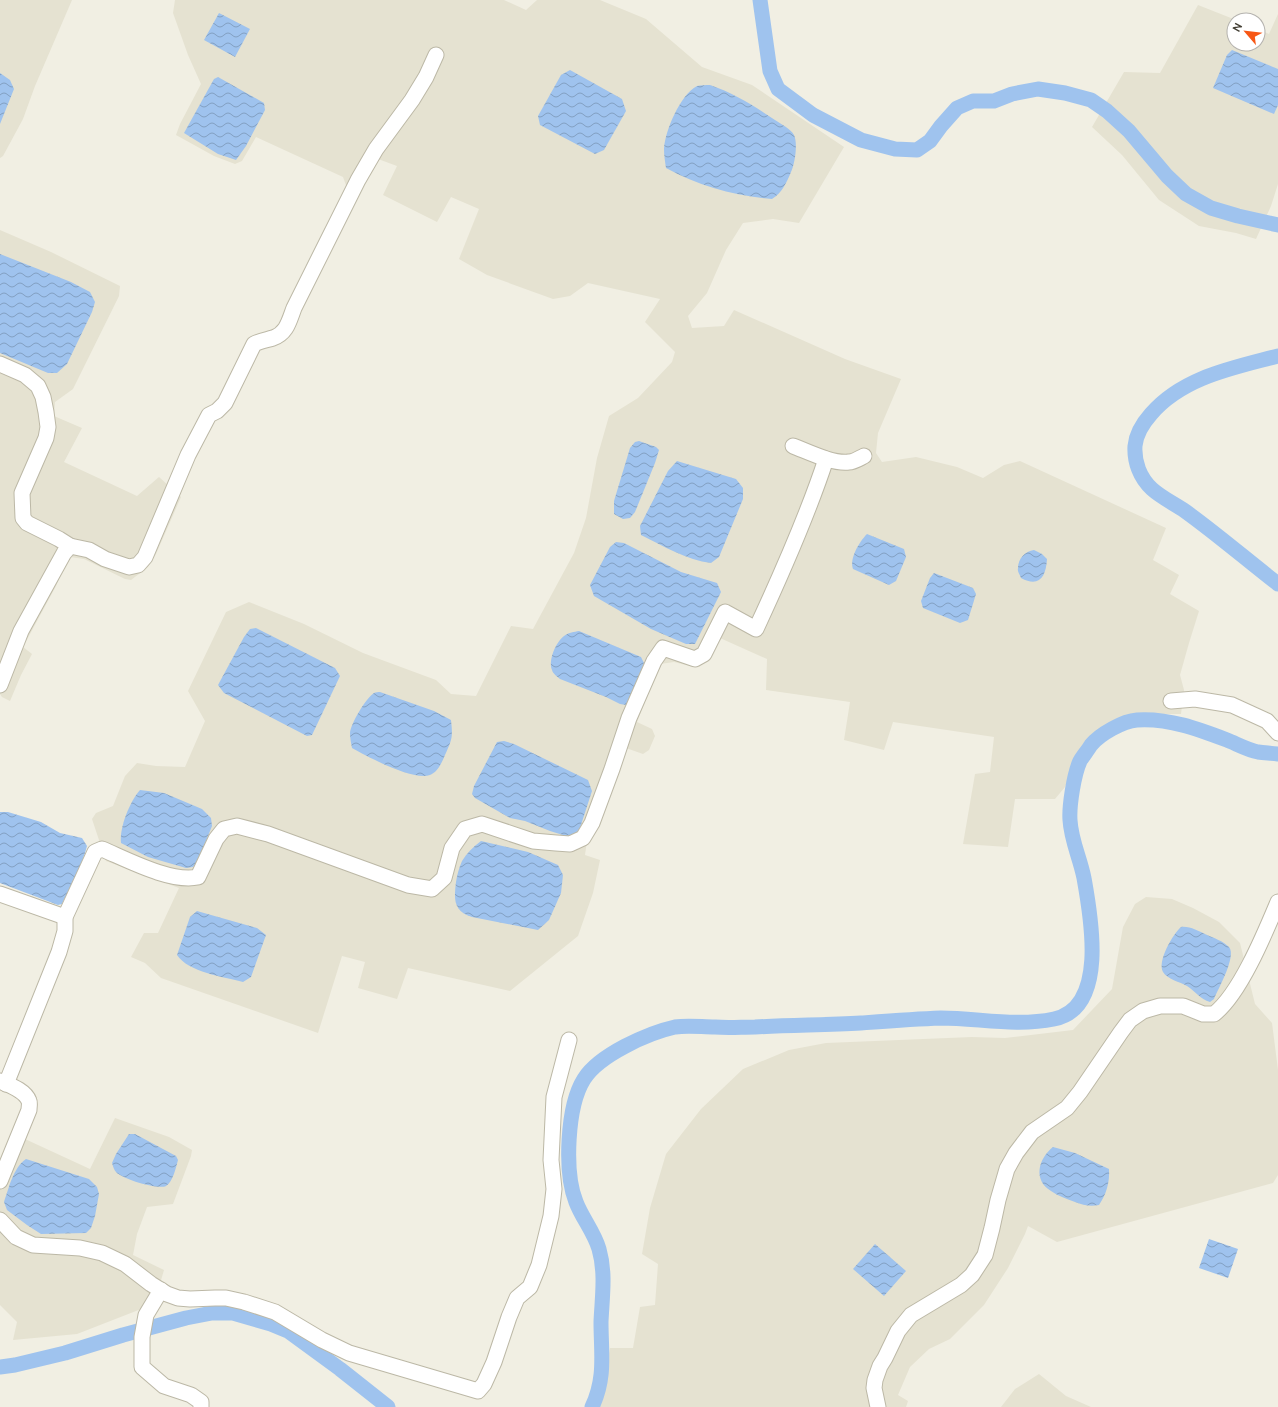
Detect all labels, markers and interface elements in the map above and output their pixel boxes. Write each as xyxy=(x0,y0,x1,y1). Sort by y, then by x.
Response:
north arrow xyxy=(1226,12,1266,52)
text: N xyxy=(1230,21,1244,34)

